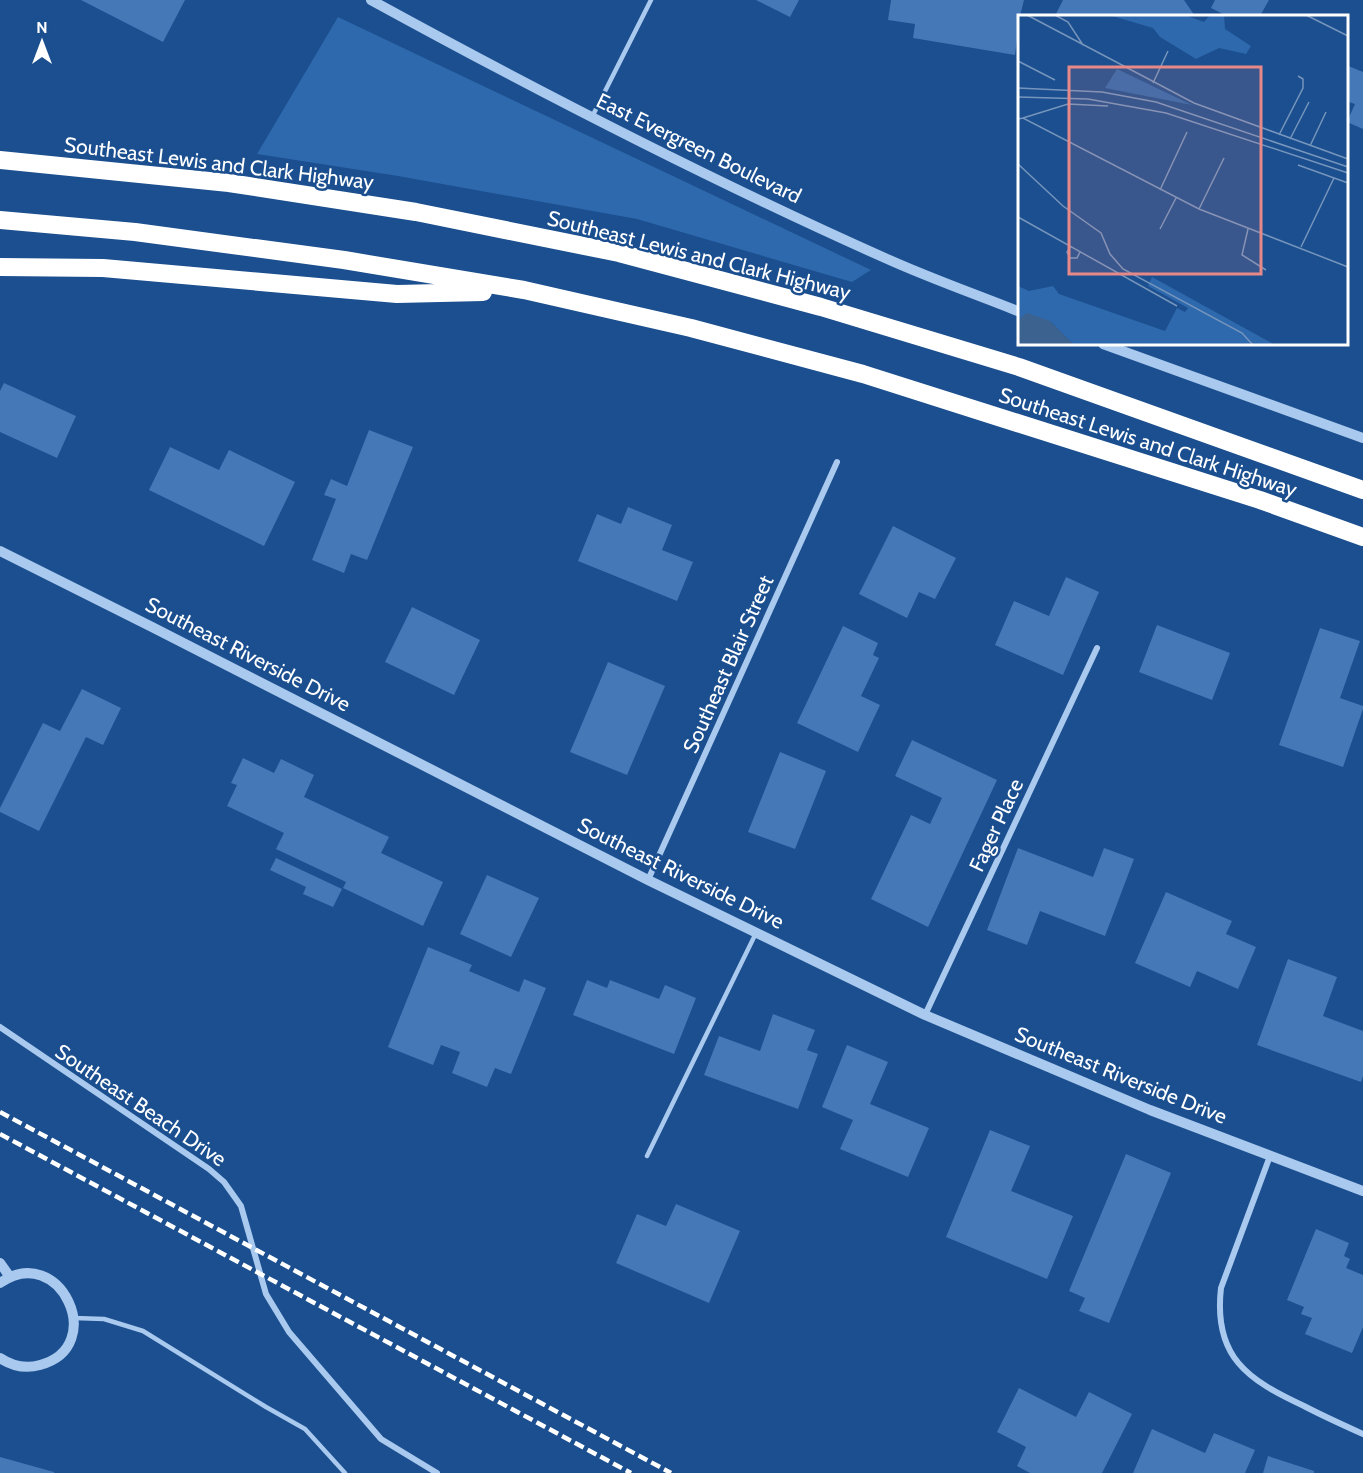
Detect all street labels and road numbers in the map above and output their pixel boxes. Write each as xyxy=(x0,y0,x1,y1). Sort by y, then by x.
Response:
street label: East Evergreen Boulevard xyxy=(593,88,805,208)
street label: Southeast Lewis and Clark Highway xyxy=(63,132,376,194)
street label: Southeast Lewis and Clark Highway xyxy=(545,205,854,305)
street label: Southeast Lewis and Clark Highway xyxy=(996,382,1301,502)
street label: Southeast Blair Street xyxy=(678,571,778,757)
street label: Southeast Riverside Drive xyxy=(141,591,355,717)
street label: Fager Place xyxy=(964,774,1028,875)
street label: Southeast Riverside Drive xyxy=(574,812,788,934)
street label: Southeast Riverside Drive xyxy=(1011,1021,1231,1129)
street label: Southeast Beach Drive xyxy=(51,1039,231,1172)

